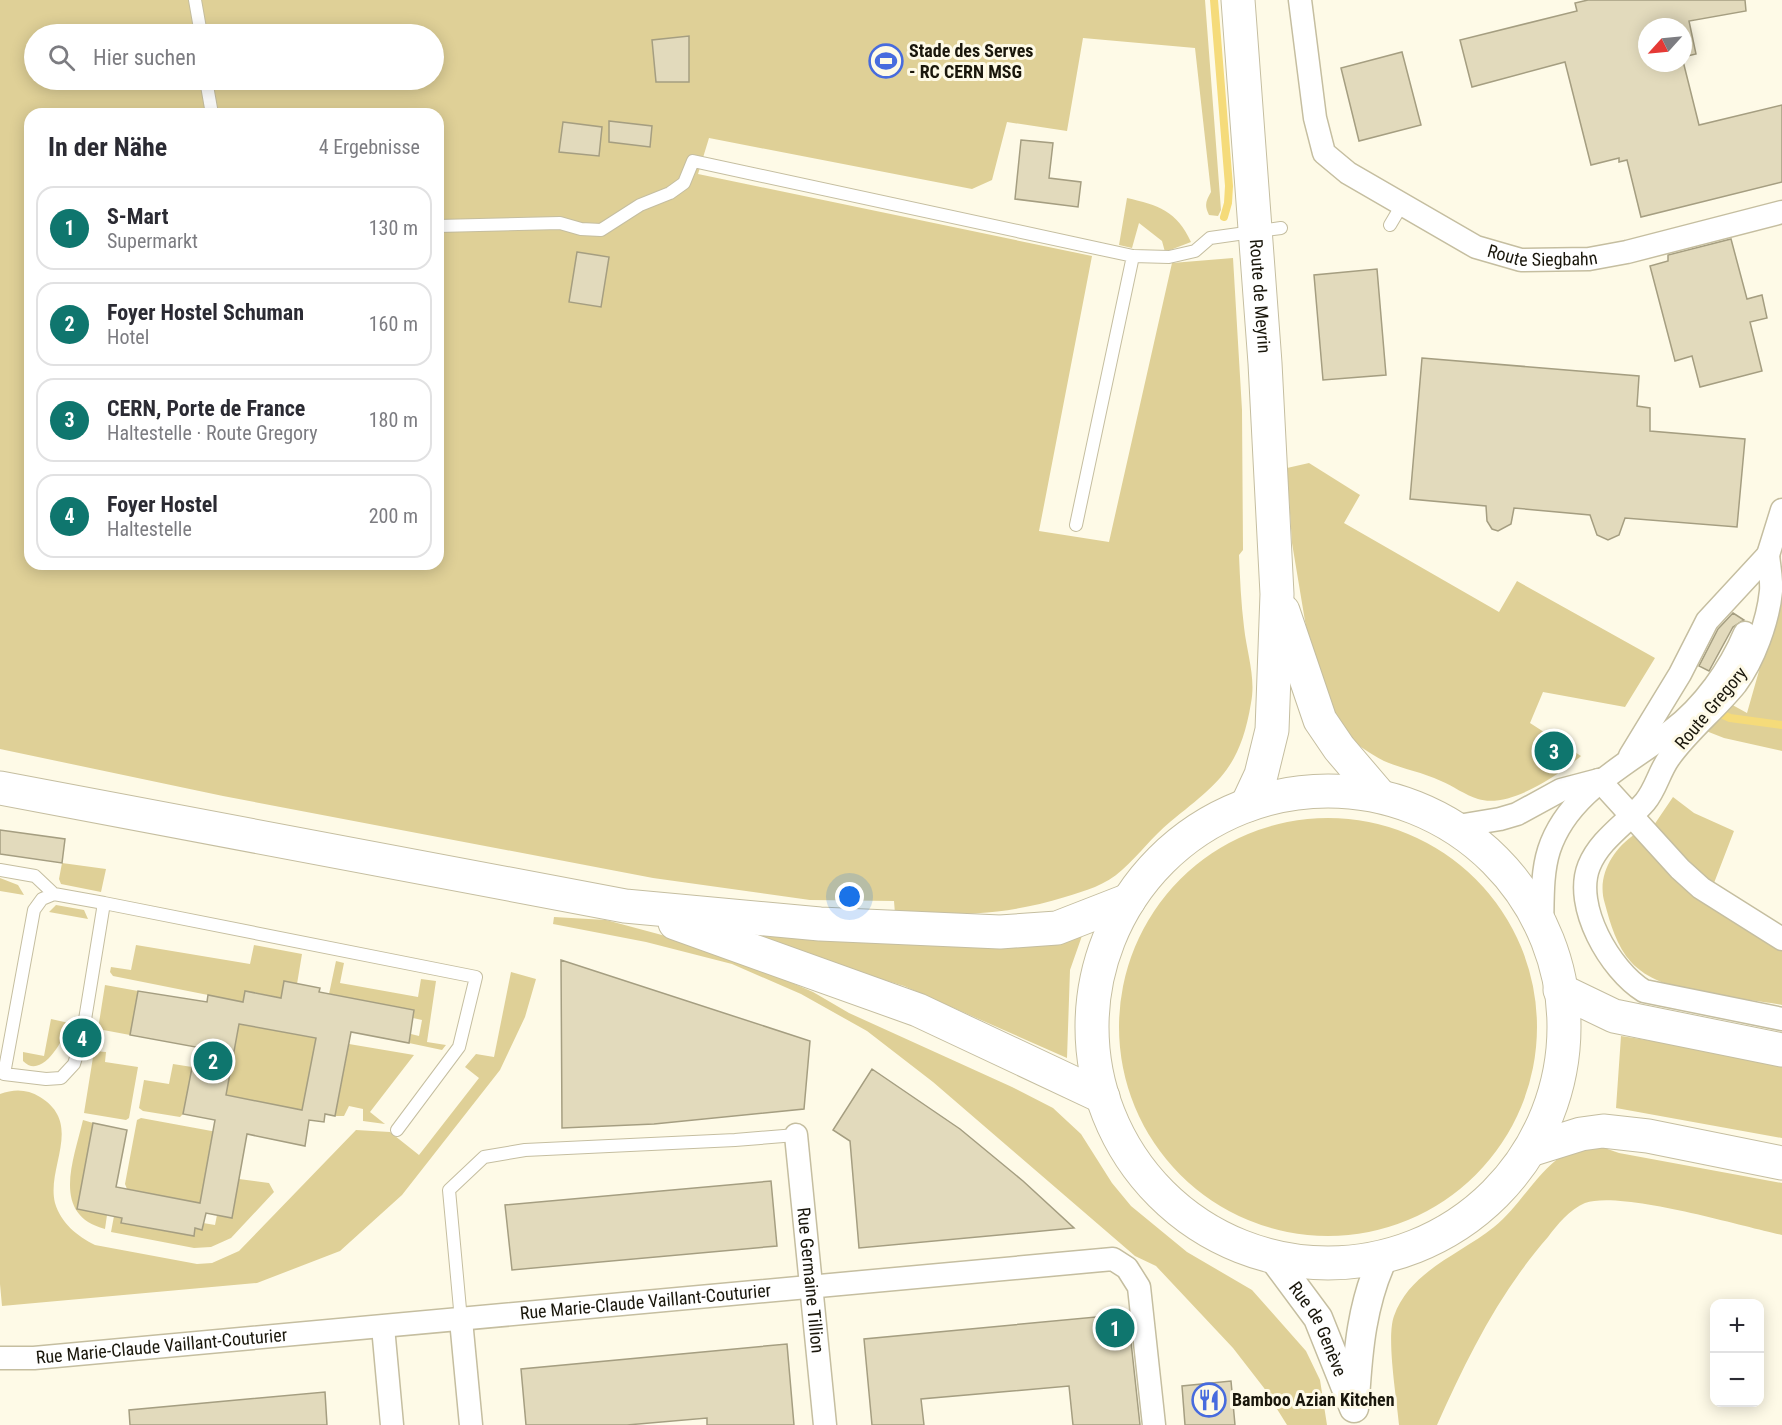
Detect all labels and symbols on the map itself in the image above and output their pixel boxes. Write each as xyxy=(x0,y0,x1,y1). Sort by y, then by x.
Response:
north arrow xyxy=(1638,18,1692,72)
place label: Stade des Serves - RC CERN MSG xyxy=(909,40,1033,82)
sports icon: Stade des Serves - RC CERN MSG xyxy=(868,43,904,79)
street label: Route de Meyrin xyxy=(1246,238,1275,354)
street label: Route Siegbahn xyxy=(1485,240,1599,270)
street label: Route Gregory xyxy=(1670,662,1751,753)
pin: 3 xyxy=(1534,728,1574,774)
your location xyxy=(835,882,864,911)
pin: 4 xyxy=(62,1016,101,1060)
pin: 2 xyxy=(194,1038,232,1084)
street label: Rue Germaine Tillion xyxy=(793,1206,829,1354)
street label: Rue de Genève xyxy=(1285,1277,1351,1379)
street label: Rue Marie-Claude Vaillant-Couturier xyxy=(519,1279,772,1323)
pin: 1 xyxy=(1096,1306,1134,1350)
street label: Rue Marie-Claude Vaillant-Couturier xyxy=(35,1324,288,1368)
restaurant icon: Bamboo Azian Kitchen xyxy=(1191,1382,1227,1418)
place label: Bamboo Azian Kitchen xyxy=(1232,1389,1395,1410)

